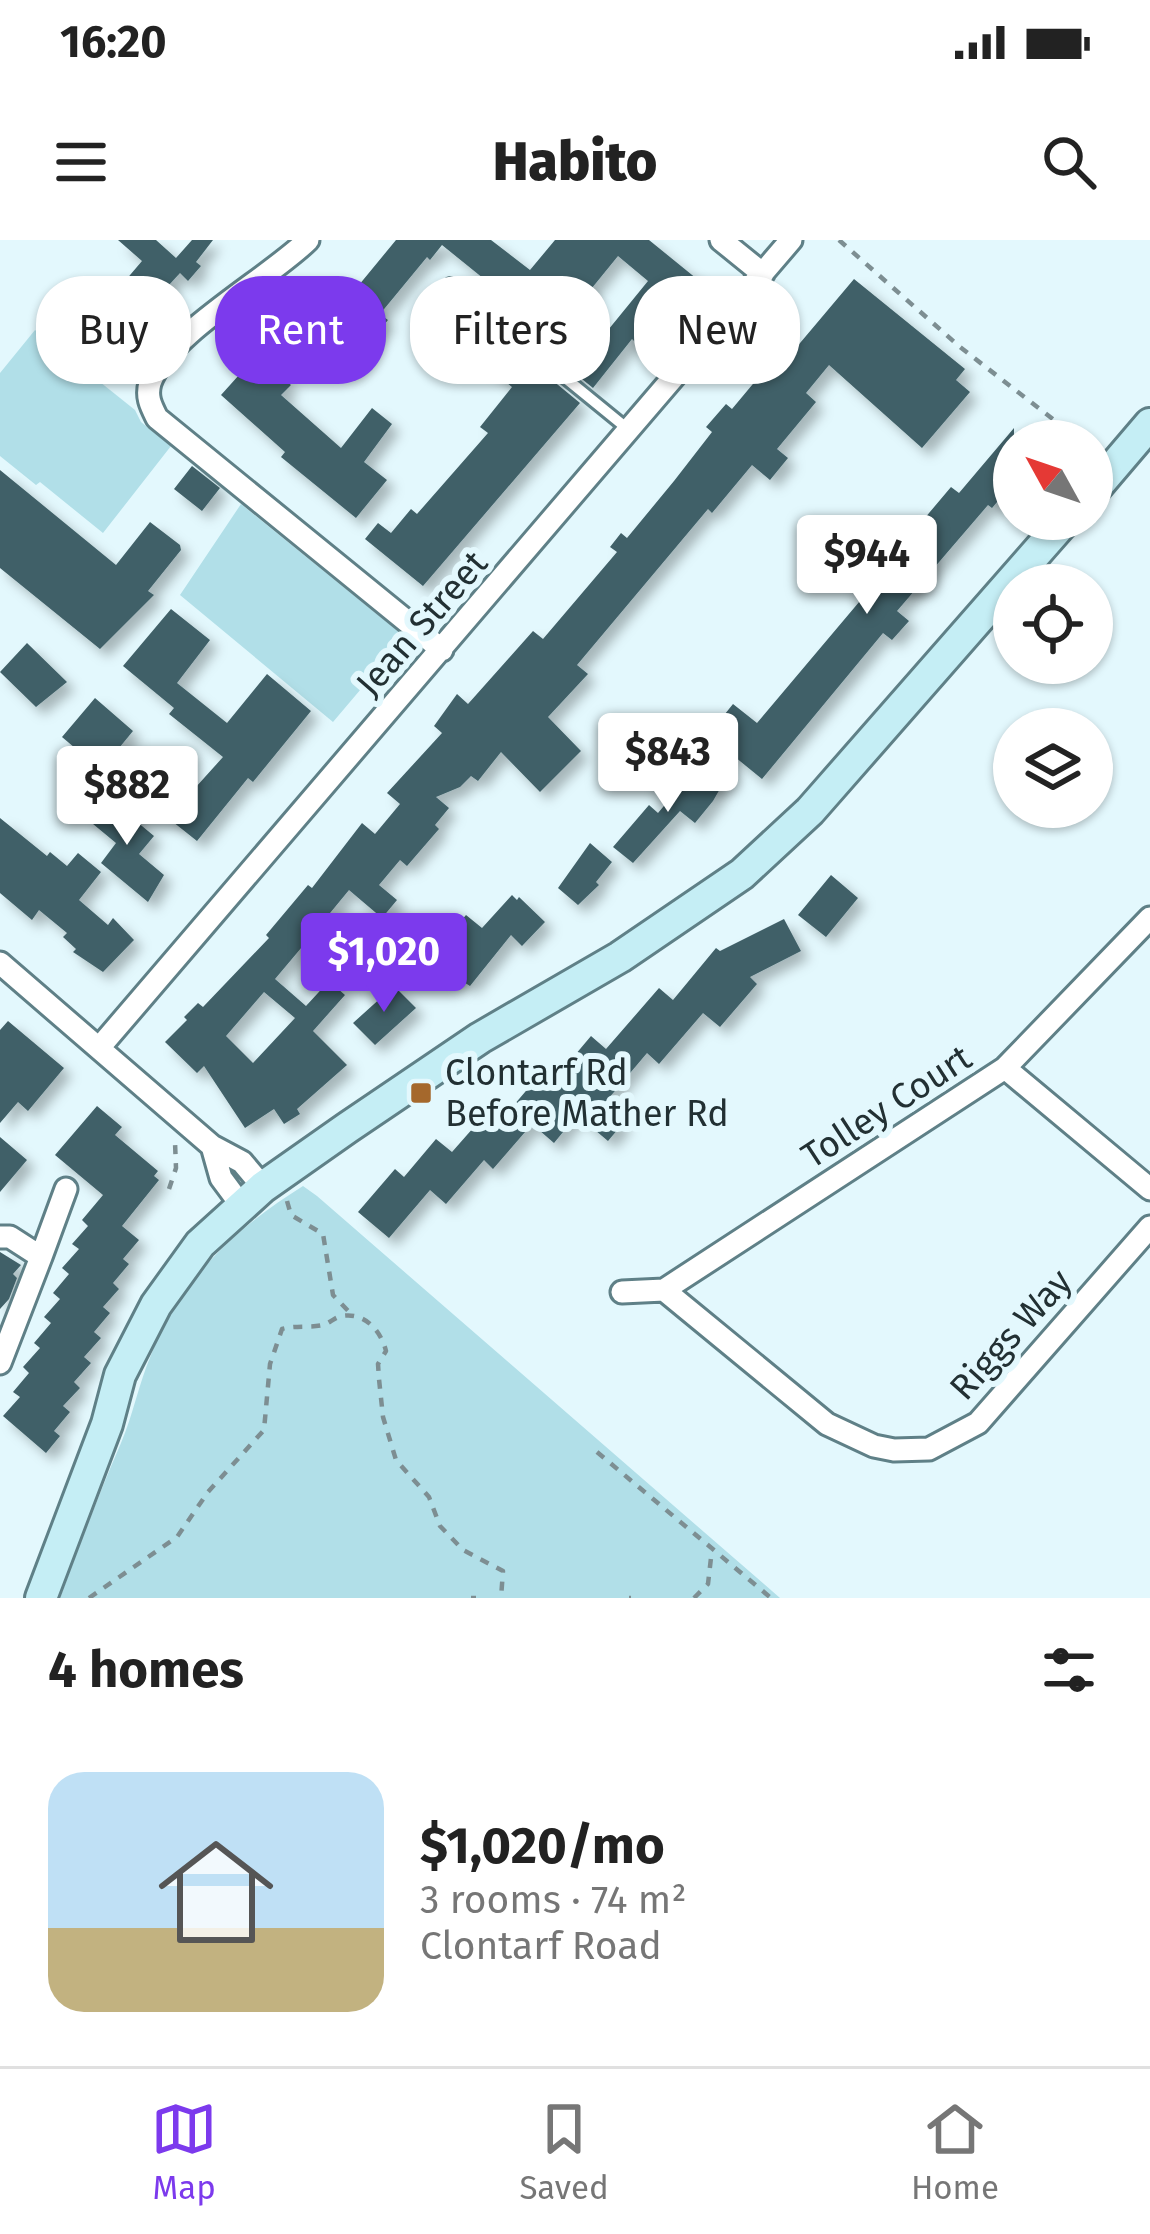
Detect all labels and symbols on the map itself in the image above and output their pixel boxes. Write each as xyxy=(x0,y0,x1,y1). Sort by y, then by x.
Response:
north arrow xyxy=(993,420,1113,540)
pin: $944 xyxy=(796,515,938,617)
street label: Jean Street xyxy=(347,542,497,705)
pin: $843 xyxy=(597,713,739,815)
pin: $882 xyxy=(56,746,198,848)
pin: $1,020 xyxy=(286,913,482,1015)
street label: Tolley Court xyxy=(793,1036,980,1178)
place label: Clontarf Rd Before Mather Rd xyxy=(445,1051,729,1136)
marker: Clontarf Rd Before Mather Rd xyxy=(408,1080,434,1106)
street label: Riggs Way xyxy=(941,1260,1081,1409)

